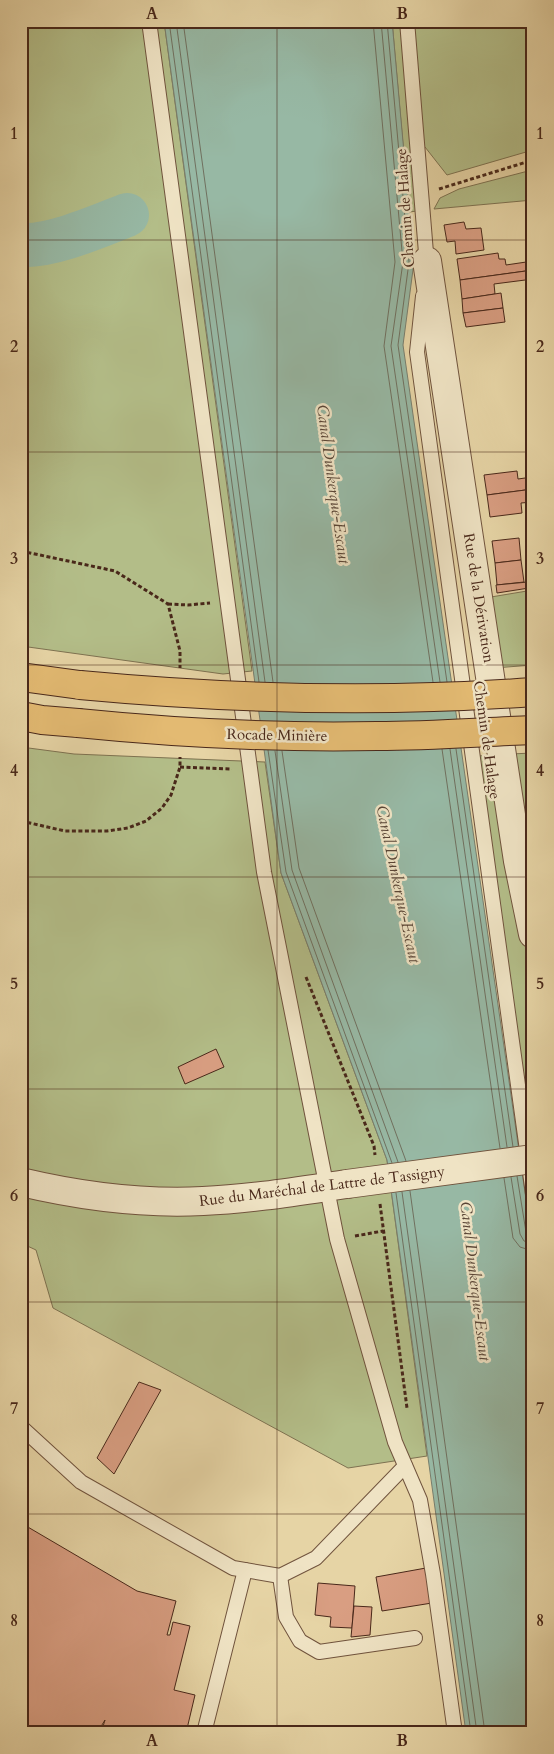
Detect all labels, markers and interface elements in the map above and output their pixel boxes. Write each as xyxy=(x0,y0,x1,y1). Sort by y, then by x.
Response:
text: A xyxy=(146,3,158,25)
text: B xyxy=(396,3,408,25)
text: 1 xyxy=(10,123,18,145)
text: 1 xyxy=(536,123,544,145)
street label: Chemin de Halage xyxy=(391,148,419,268)
text: 2 xyxy=(10,336,18,358)
text: 2 xyxy=(536,336,544,358)
water label: Canal Dunkerque-Escaut xyxy=(311,403,355,566)
street label: Rue de la Dérivation xyxy=(459,532,499,665)
text: 3 xyxy=(10,548,18,570)
text: 3 xyxy=(536,548,544,570)
street label: Chemin de Halage xyxy=(469,680,505,801)
street label: Rocade Minière xyxy=(226,724,328,746)
text: 4 xyxy=(10,760,18,782)
text: 4 xyxy=(536,760,544,782)
water label: Canal Dunkerque-Escaut xyxy=(371,803,426,965)
text: 5 xyxy=(10,973,18,995)
text: 5 xyxy=(536,973,544,995)
street label: Rue du Maréchal de Lattre de Tassigny xyxy=(198,1161,446,1211)
text: 6 xyxy=(10,1185,18,1207)
text: 6 xyxy=(536,1185,544,1207)
water label: Canal Dunkerque-Escaut xyxy=(454,1200,496,1363)
text: 7 xyxy=(10,1398,18,1420)
text: 7 xyxy=(536,1398,544,1420)
text: 8 xyxy=(10,1610,18,1632)
text: 8 xyxy=(536,1610,544,1632)
text: A xyxy=(146,1730,158,1752)
text: B xyxy=(396,1730,408,1752)

